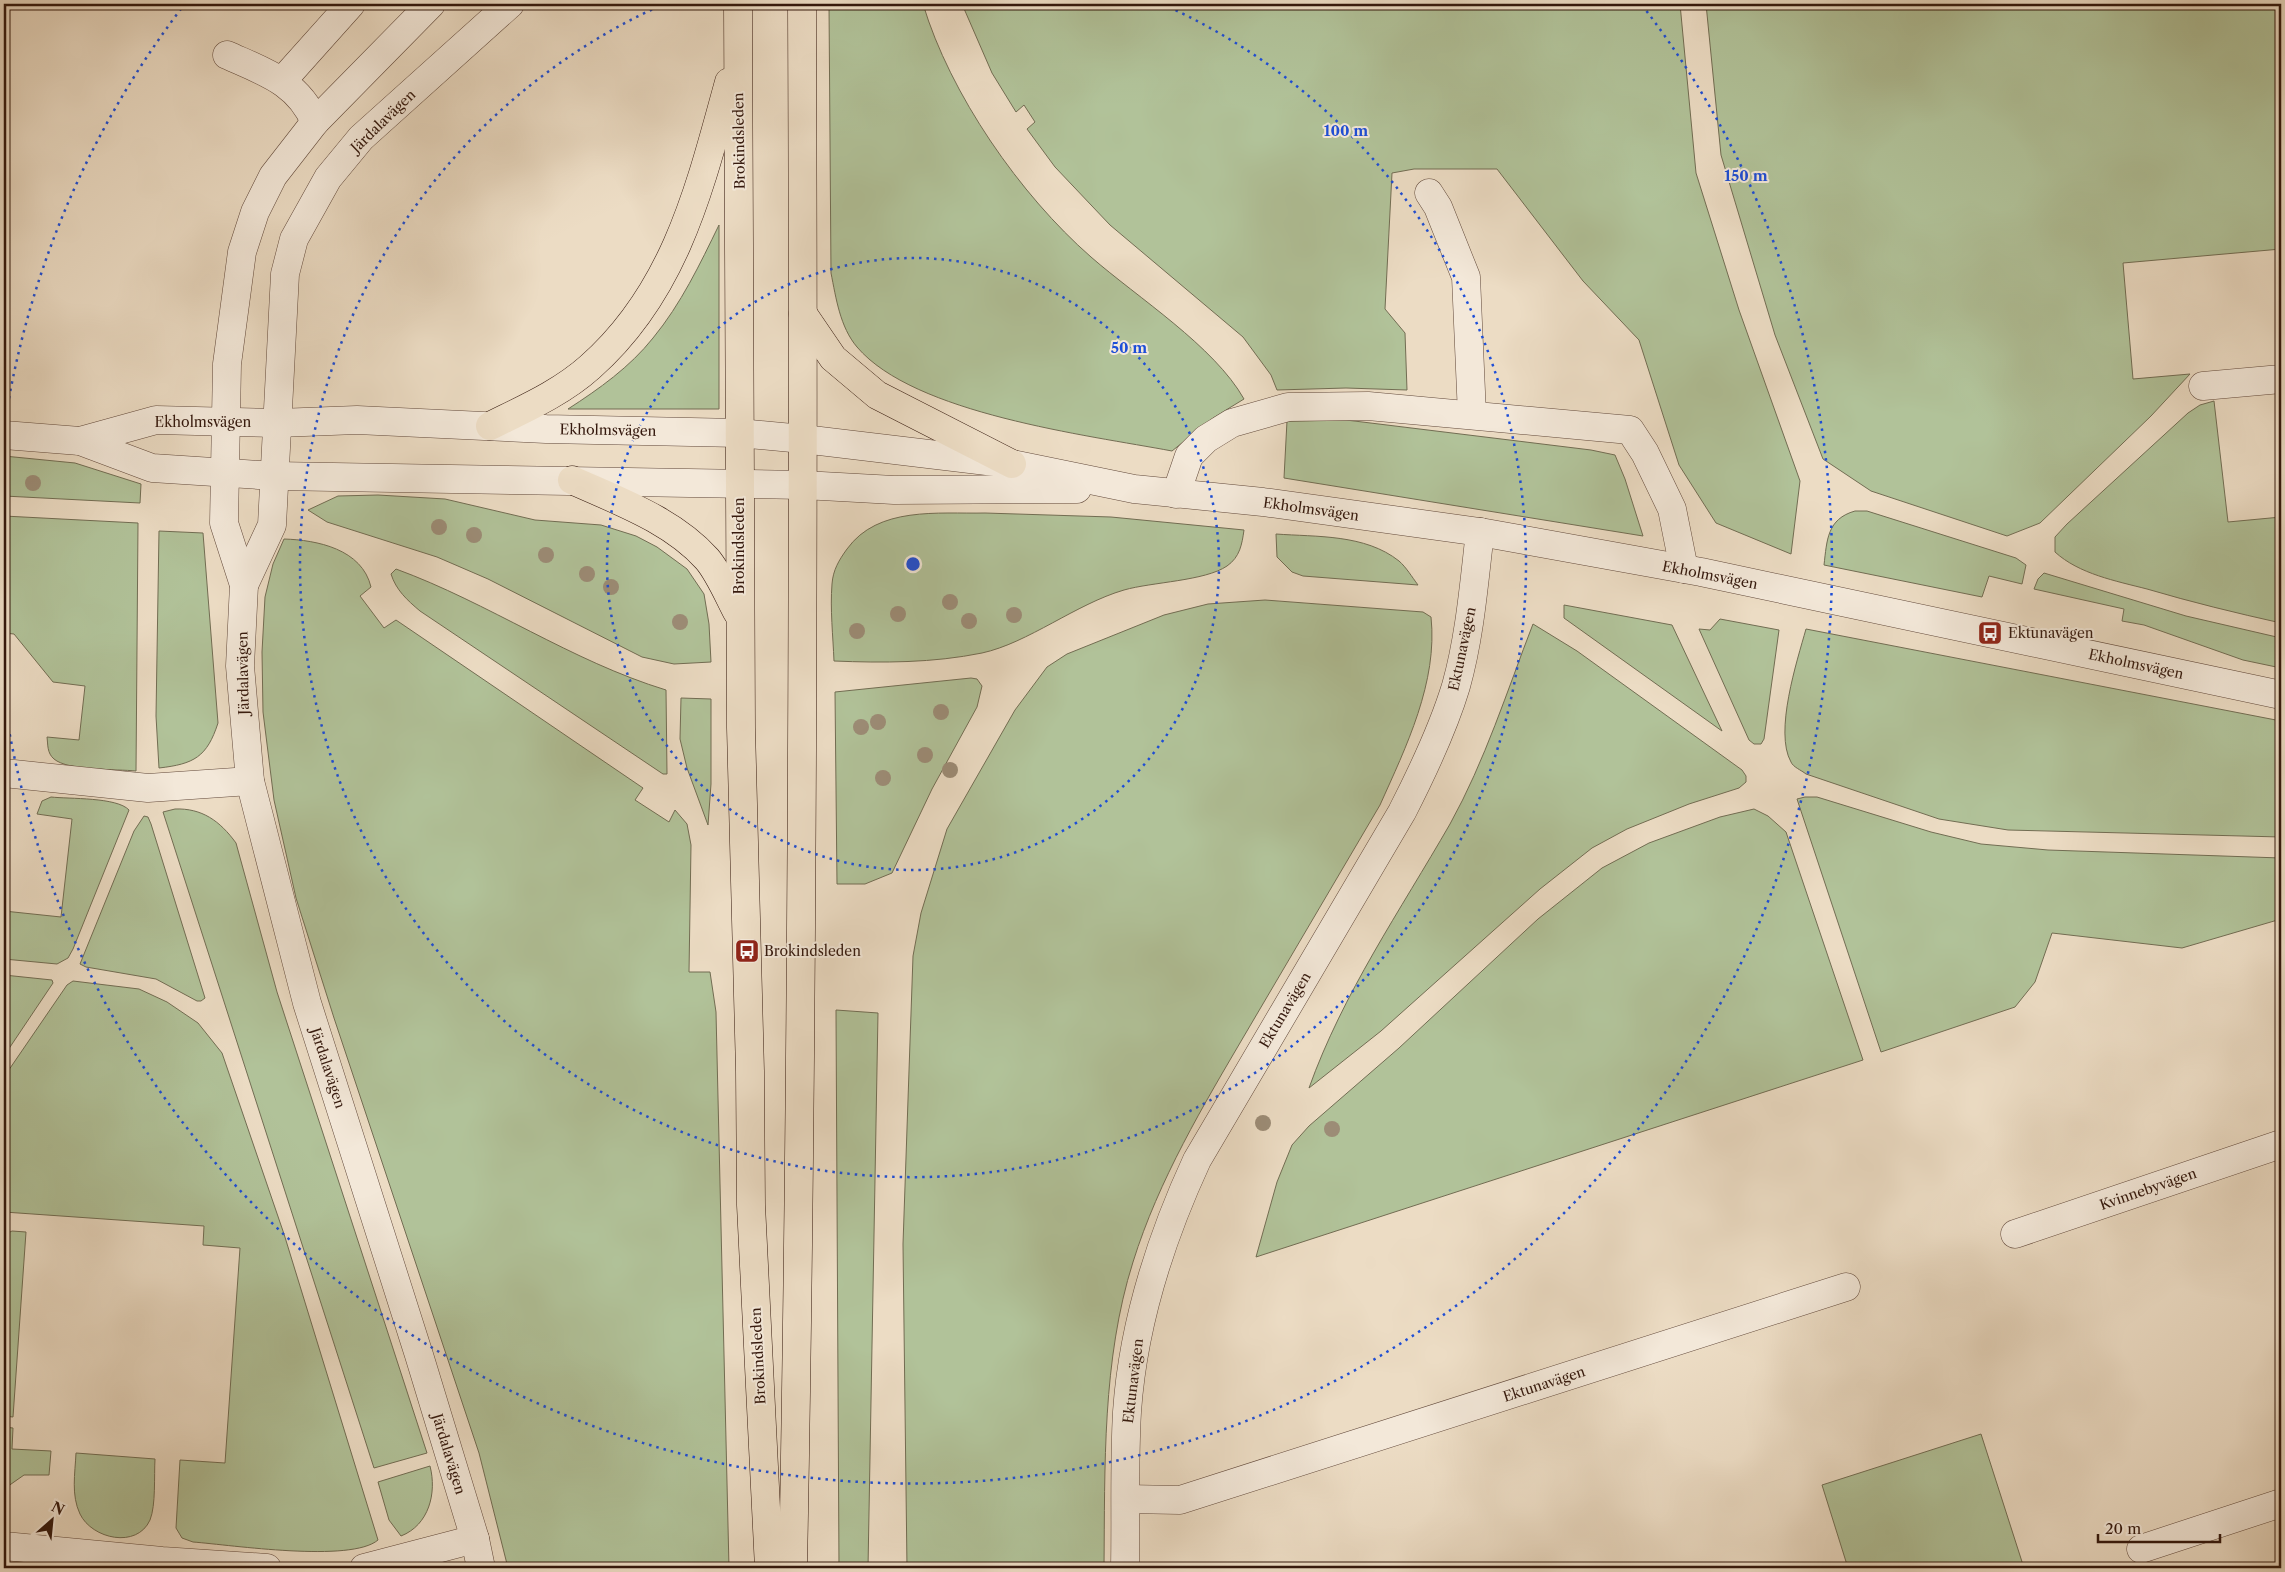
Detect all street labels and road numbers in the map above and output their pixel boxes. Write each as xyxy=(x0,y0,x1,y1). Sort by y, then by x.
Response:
street label: Järdalavägen xyxy=(345,85,419,158)
street label: Brokindsleden xyxy=(729,92,749,190)
street label: Ekholmsvägen xyxy=(155,413,252,431)
street label: Ekholmsvägen xyxy=(559,420,657,440)
street label: Ekholmsvägen xyxy=(1262,493,1360,525)
street label: Brokindsleden xyxy=(730,497,748,594)
street label: Ekholmsvägen xyxy=(1661,557,1759,593)
street label: Ektunavägen xyxy=(1444,605,1480,693)
street label: Järdalavägen xyxy=(233,631,253,717)
street label: Ekholmsvägen xyxy=(2087,645,2185,683)
street label: Ektunavägen xyxy=(1255,969,1315,1051)
street label: Järdalavägen xyxy=(306,1024,350,1111)
street label: Kvinnebyvägen xyxy=(2097,1164,2199,1214)
street label: Brokindsleden xyxy=(746,1307,770,1405)
street label: Ektunavägen xyxy=(1119,1337,1147,1425)
street label: Ektunavägen xyxy=(1501,1362,1588,1406)
street label: Järdalavägen xyxy=(428,1410,470,1497)

